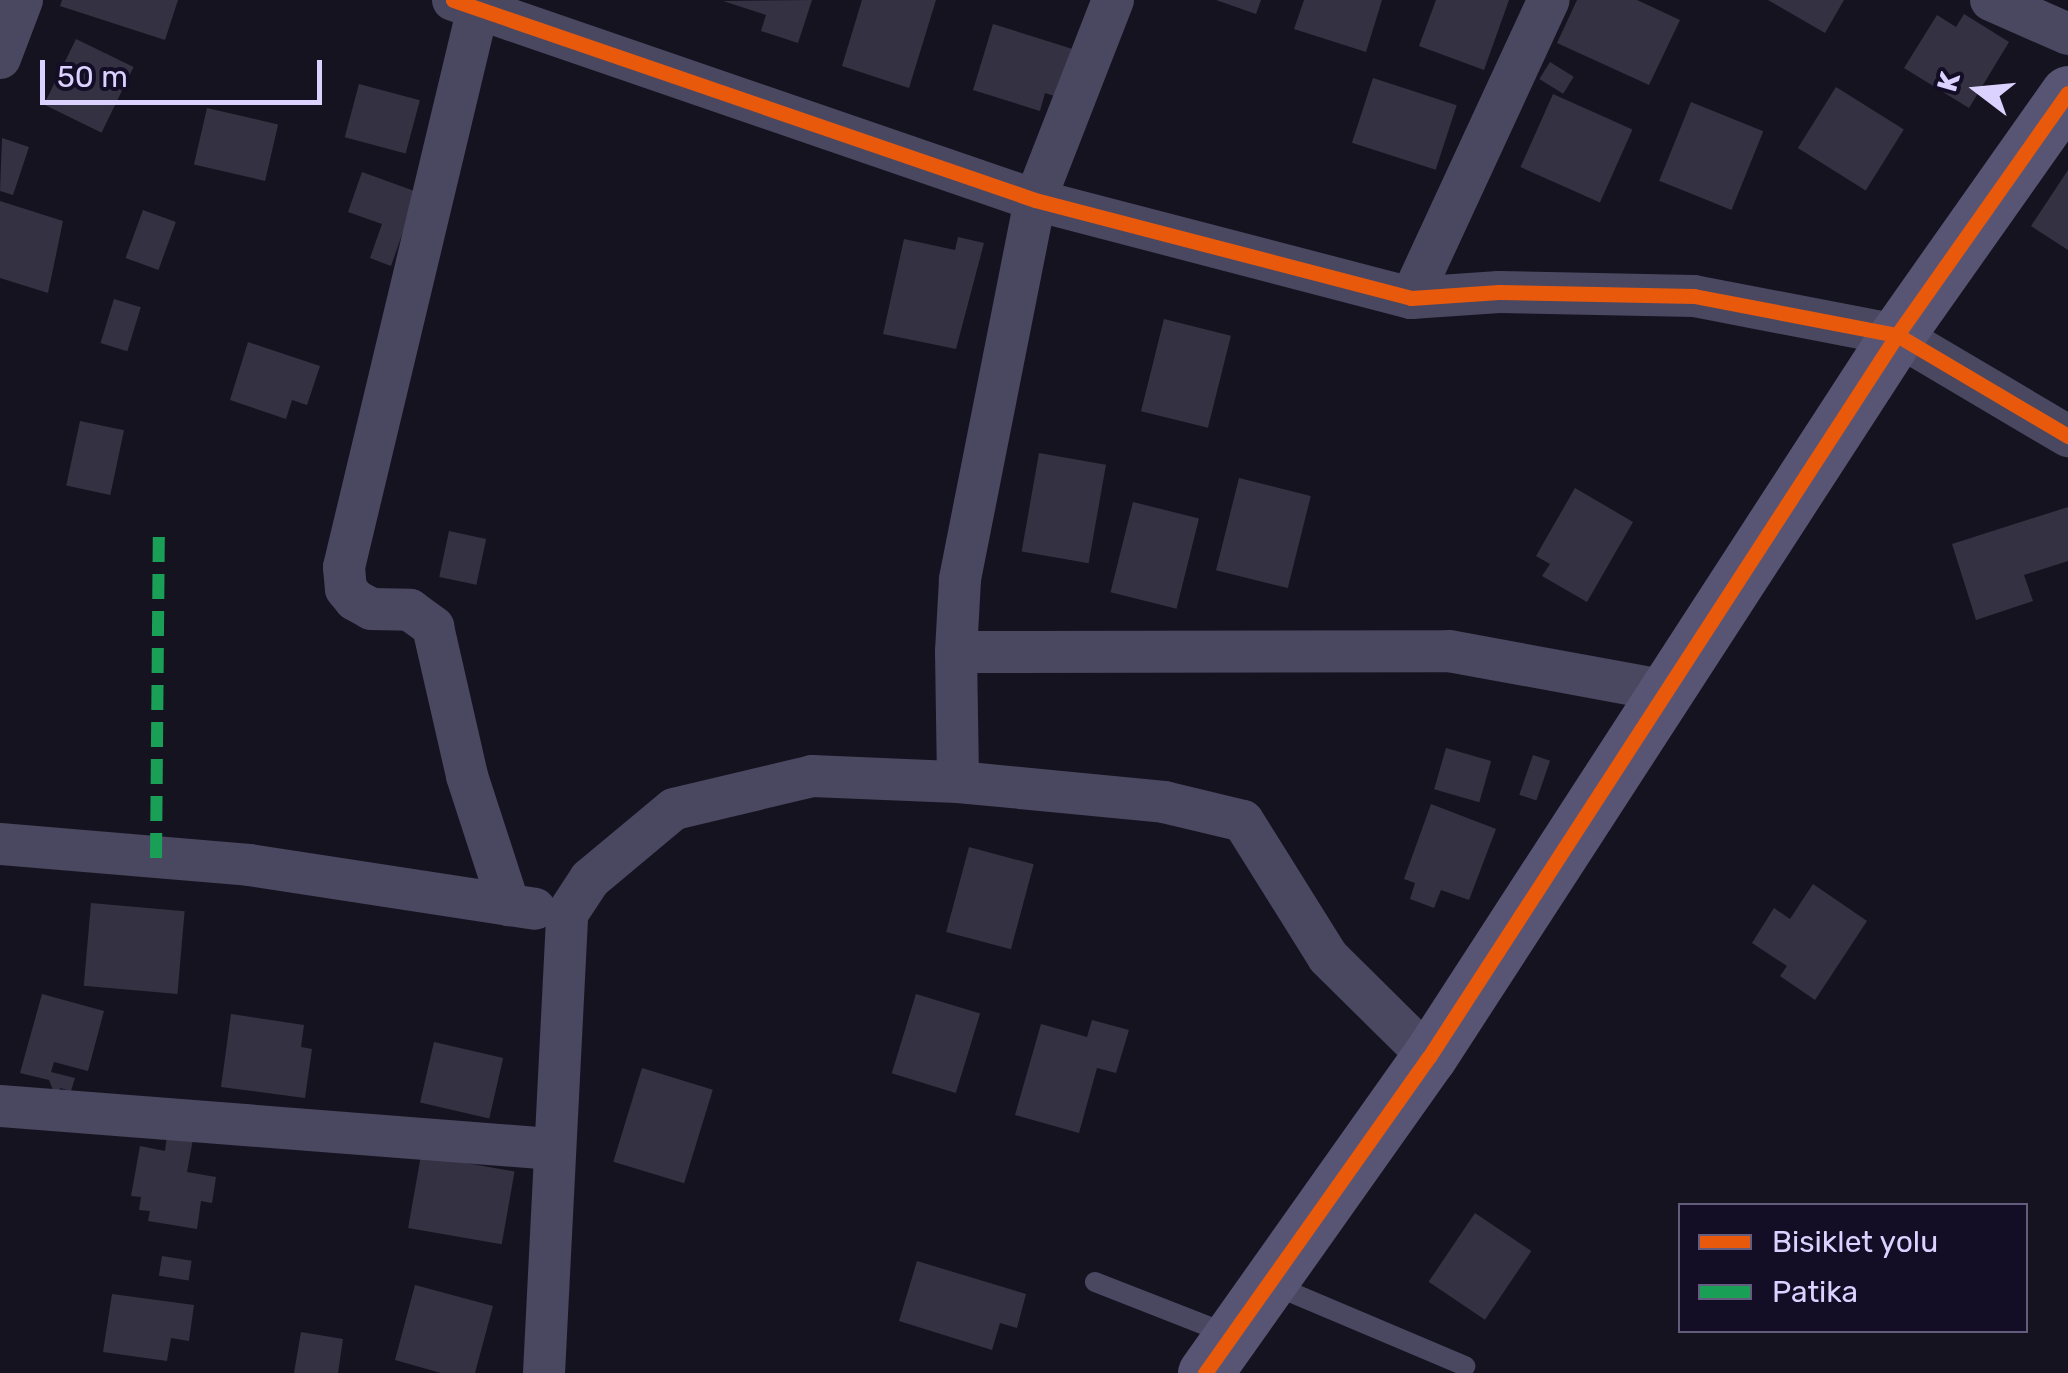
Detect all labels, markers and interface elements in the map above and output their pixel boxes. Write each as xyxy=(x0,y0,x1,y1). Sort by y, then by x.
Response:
scale bar xyxy=(45,40,328,102)
north arrow xyxy=(1928,40,2028,140)
text: 50 m xyxy=(57,59,128,95)
text: K xyxy=(1930,68,1967,95)
legend xyxy=(1678,1203,2028,1333)
text: Bisiklet yolu xyxy=(1772,1224,1938,1260)
text: Patika xyxy=(1772,1274,1858,1310)

